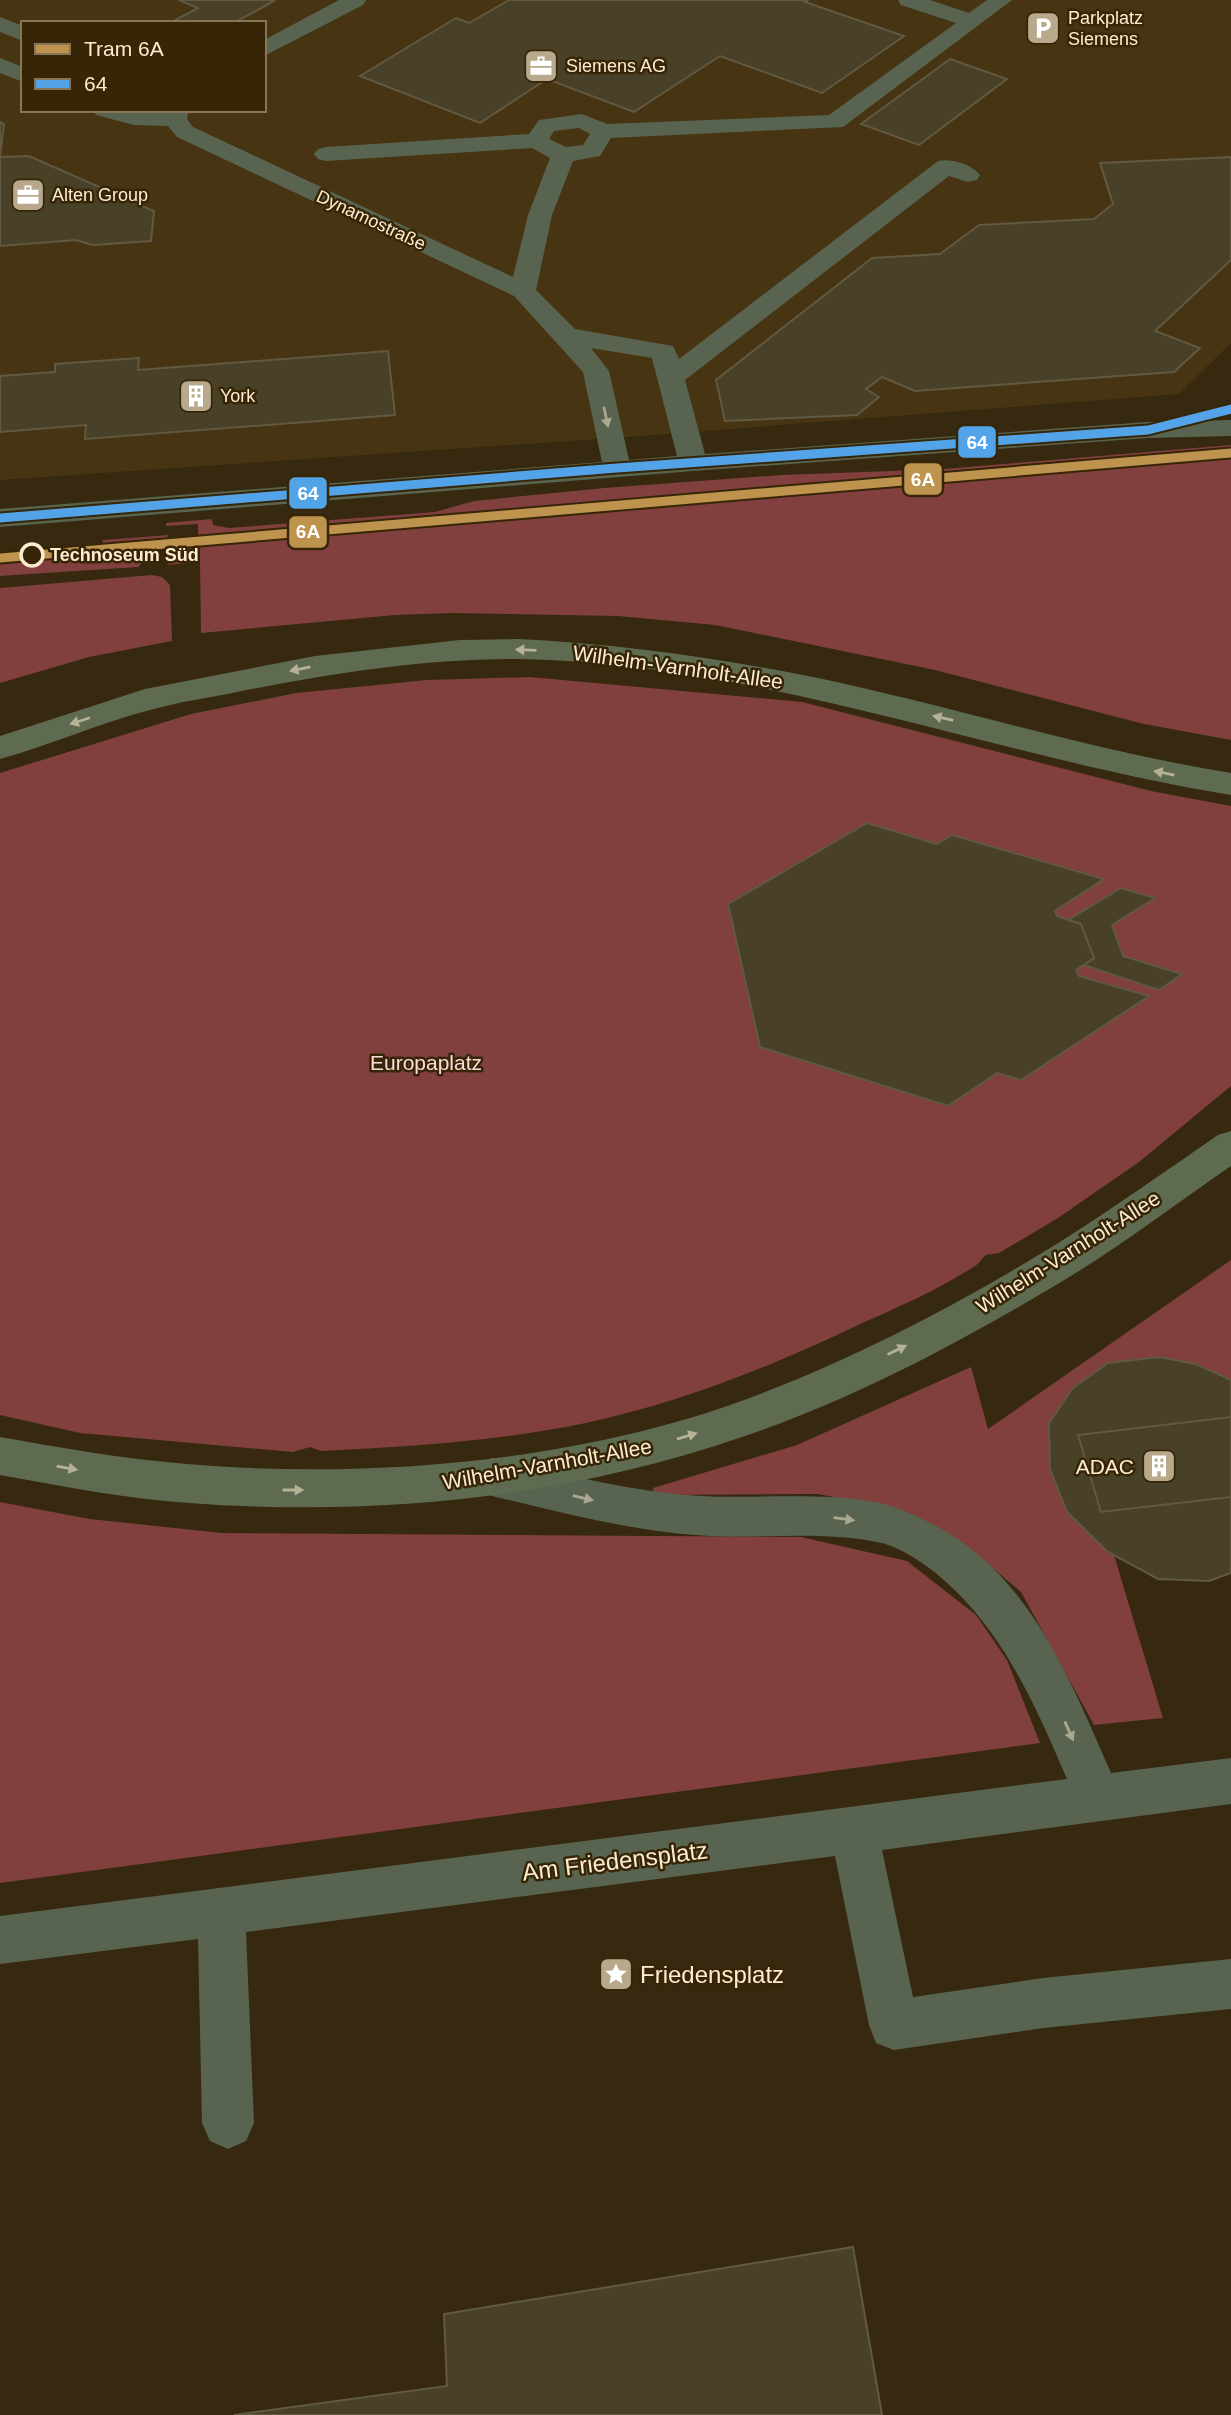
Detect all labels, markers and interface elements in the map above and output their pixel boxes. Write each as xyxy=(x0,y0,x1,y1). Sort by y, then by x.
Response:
place label: Parkplatz Siemens xyxy=(1068,8,1143,49)
parking icon: Parkplatz Siemens xyxy=(1024,9,1062,47)
legend xyxy=(21,21,266,112)
text: Tram 6A xyxy=(84,37,164,60)
office icon: Siemens AG xyxy=(522,47,560,85)
place label: Siemens AG xyxy=(566,56,666,76)
text: 64 xyxy=(84,72,108,95)
office icon: Alten Group xyxy=(9,176,47,214)
place label: Alten Group xyxy=(52,185,148,205)
street label: Dynamostraße xyxy=(313,186,429,254)
building icon: York xyxy=(177,377,215,415)
place label: York xyxy=(220,386,256,406)
one-way arrow xyxy=(600,406,611,428)
line badge: 64 xyxy=(957,425,997,459)
text: 64 xyxy=(966,432,988,453)
line badge: 6A xyxy=(903,462,943,496)
text: 6A xyxy=(911,469,935,490)
line badge: 64 xyxy=(288,476,328,510)
text: 64 xyxy=(297,483,319,504)
line badge: 6A xyxy=(288,515,328,549)
text: 6A xyxy=(296,521,320,542)
marker: Technoseum Süd xyxy=(20,543,44,567)
place label: Technoseum Süd xyxy=(50,545,199,565)
street label: Wilhelm-Varnholt-Allee xyxy=(571,641,785,693)
one-way arrow xyxy=(515,644,537,655)
one-way arrow xyxy=(289,663,311,674)
one-way arrow xyxy=(932,712,954,723)
one-way arrow xyxy=(69,716,90,727)
one-way arrow xyxy=(1153,767,1175,778)
park label: Europaplatz xyxy=(370,1051,482,1074)
street label: Wilhelm-Varnholt-Allee xyxy=(972,1186,1164,1318)
one-way arrow xyxy=(887,1344,907,1355)
one-way arrow xyxy=(677,1431,698,1441)
street label: Wilhelm-Varnholt-Allee xyxy=(441,1434,653,1494)
building icon: ADAC xyxy=(1140,1447,1178,1485)
place label: ADAC xyxy=(1076,1455,1134,1478)
one-way arrow xyxy=(56,1463,78,1474)
one-way arrow xyxy=(282,1484,304,1496)
one-way arrow xyxy=(572,1492,594,1503)
one-way arrow xyxy=(833,1513,855,1524)
one-way arrow xyxy=(1064,1721,1075,1742)
street label: Am Friedensplatz xyxy=(521,1836,709,1886)
place icon: Friedensplatz xyxy=(597,1955,635,1993)
place label: Friedensplatz xyxy=(640,1961,784,1988)

